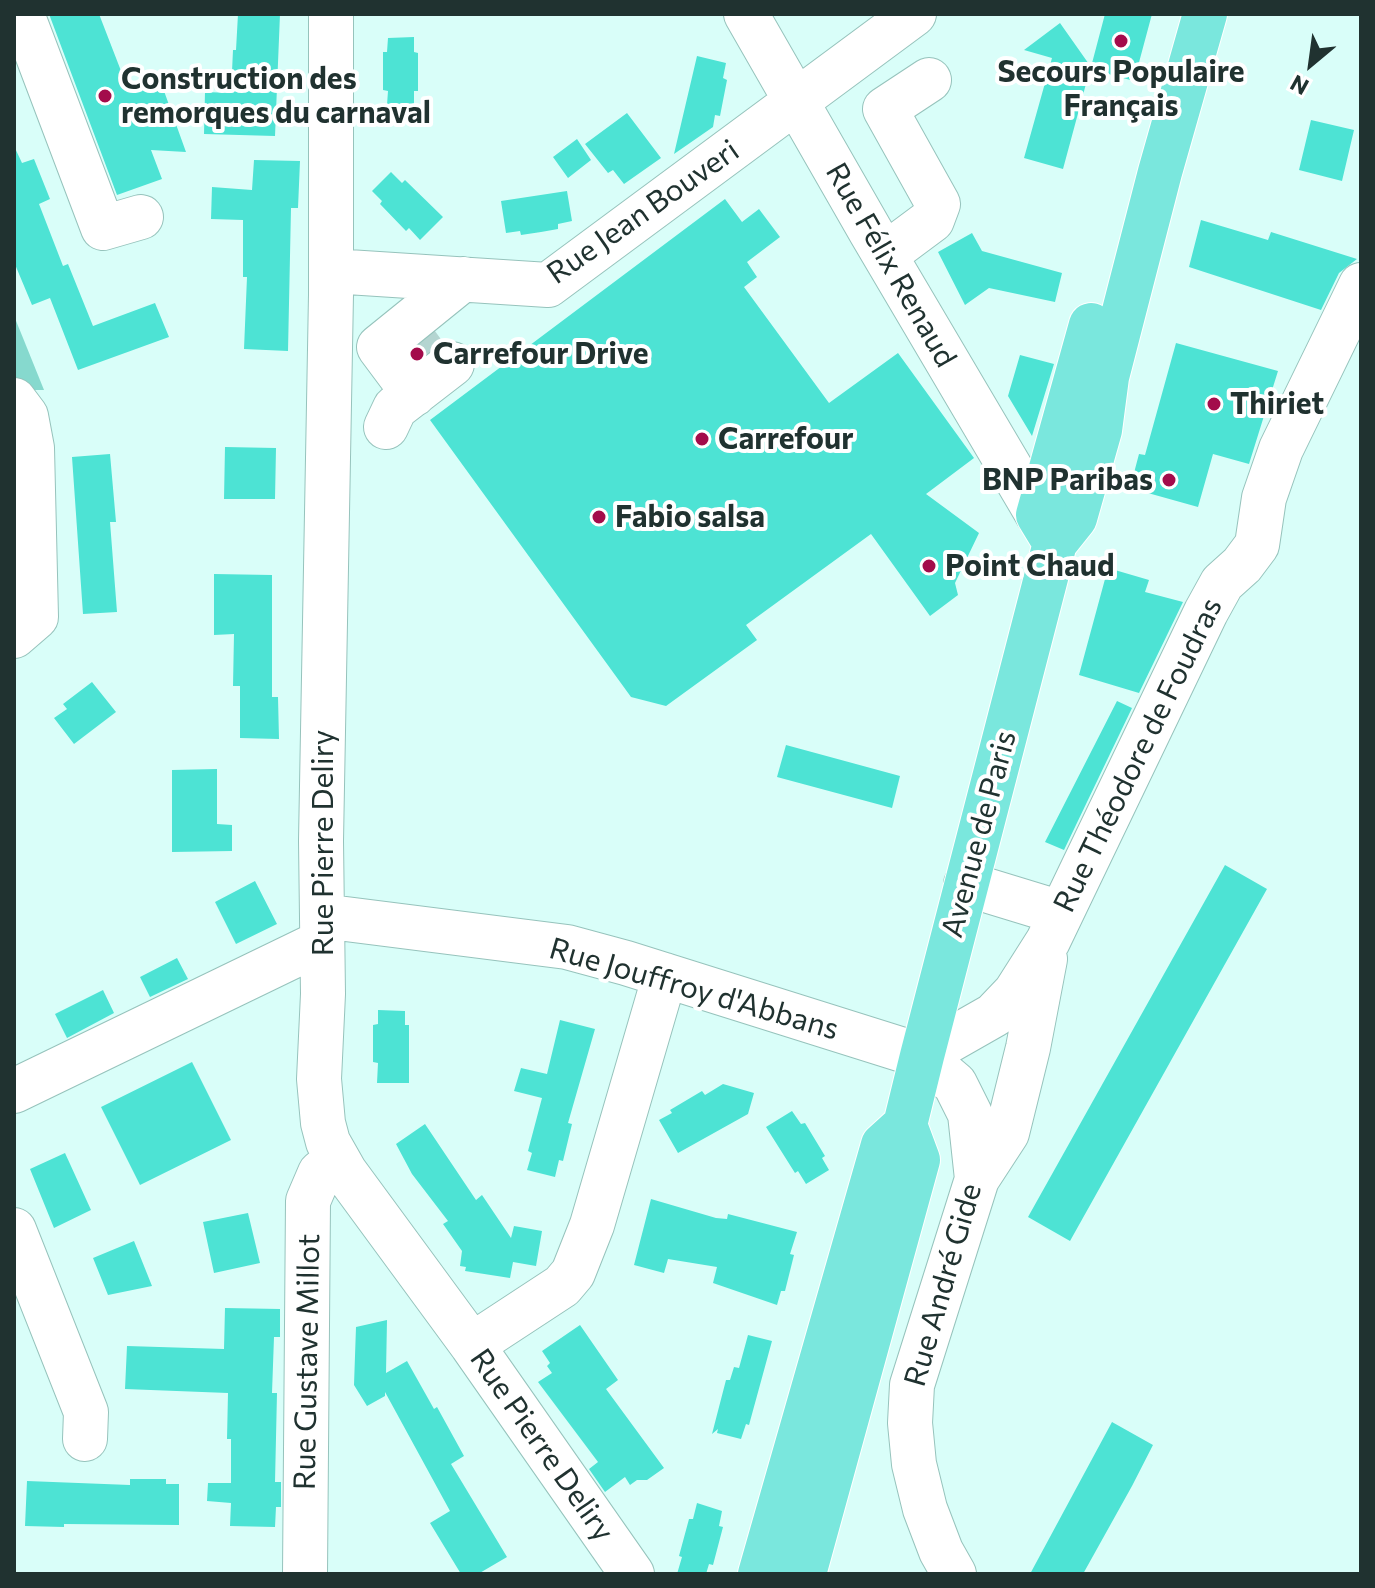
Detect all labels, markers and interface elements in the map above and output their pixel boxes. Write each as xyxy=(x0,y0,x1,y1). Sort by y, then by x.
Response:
north arrow xyxy=(1271,24,1351,104)
marker: Secours Populaire Français xyxy=(1112,32,1130,50)
place label: Secours Populaire Français xyxy=(997,54,1245,124)
place label: Construction des remorques du carnaval xyxy=(121,61,431,132)
text: N xyxy=(1285,70,1313,101)
marker: Construction des remorques du carnaval xyxy=(96,87,114,105)
street label: Rue Jean Bouveri xyxy=(540,132,746,292)
street label: Rue Félix Renaud xyxy=(818,157,964,373)
place label: Carrefour Drive xyxy=(433,336,648,372)
marker: Carrefour Drive xyxy=(408,345,426,363)
place label: Thiriet xyxy=(1230,386,1324,422)
marker: Thiriet xyxy=(1205,395,1223,413)
place label: Carrefour xyxy=(718,421,854,457)
marker: Carrefour xyxy=(693,430,711,448)
place label: BNP Paribas xyxy=(982,462,1153,498)
marker: BNP Paribas xyxy=(1160,471,1178,489)
place label: Fabio salsa xyxy=(615,499,765,535)
marker: Fabio salsa xyxy=(590,508,608,526)
place label: Point Chaud xyxy=(945,548,1114,584)
marker: Point Chaud xyxy=(920,557,938,575)
street label: Rue Théodore de Foudras xyxy=(1046,592,1230,918)
street label: Avenue de Paris xyxy=(934,727,1024,941)
street label: Rue Pierre Deliry xyxy=(305,730,341,956)
street label: Rue Jouffroy d'Abbans xyxy=(545,930,843,1048)
street label: Rue André Gide xyxy=(897,1179,989,1391)
street label: Rue Gustave Millot xyxy=(287,1234,327,1490)
street label: Rue Pierre Deliry xyxy=(462,1342,622,1548)

